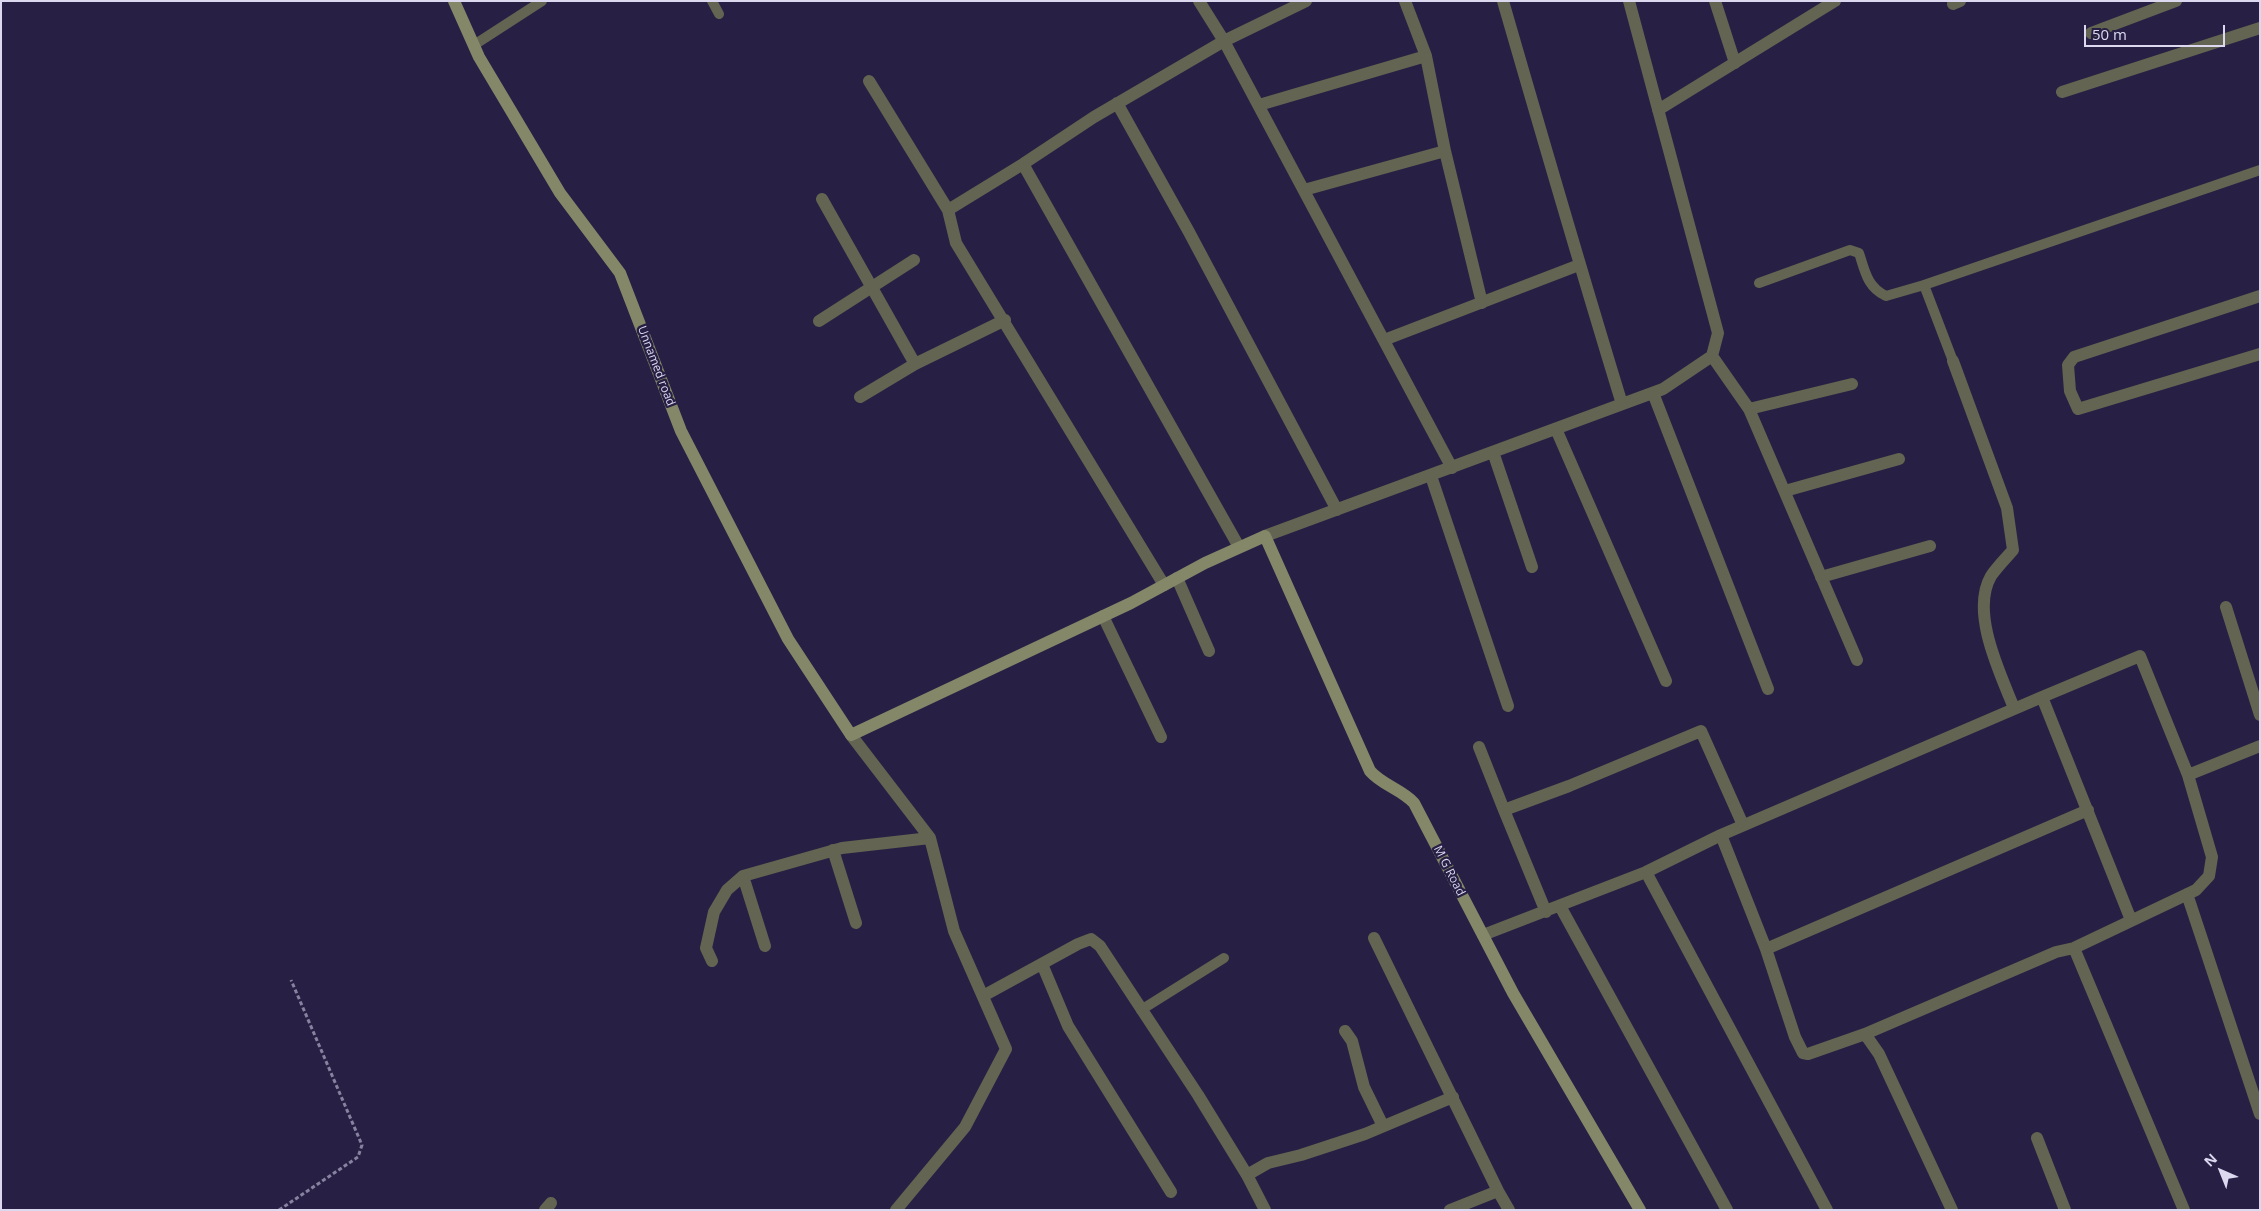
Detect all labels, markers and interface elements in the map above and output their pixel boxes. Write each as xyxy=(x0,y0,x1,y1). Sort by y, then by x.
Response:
scale bar xyxy=(2086,15,2227,47)
text: 50 m xyxy=(2092,24,2127,44)
street label: Unnamed road xyxy=(634,324,678,408)
street label: M G Road xyxy=(1430,844,1468,898)
north arrow xyxy=(2196,1146,2246,1196)
text: N xyxy=(2200,1149,2221,1171)

